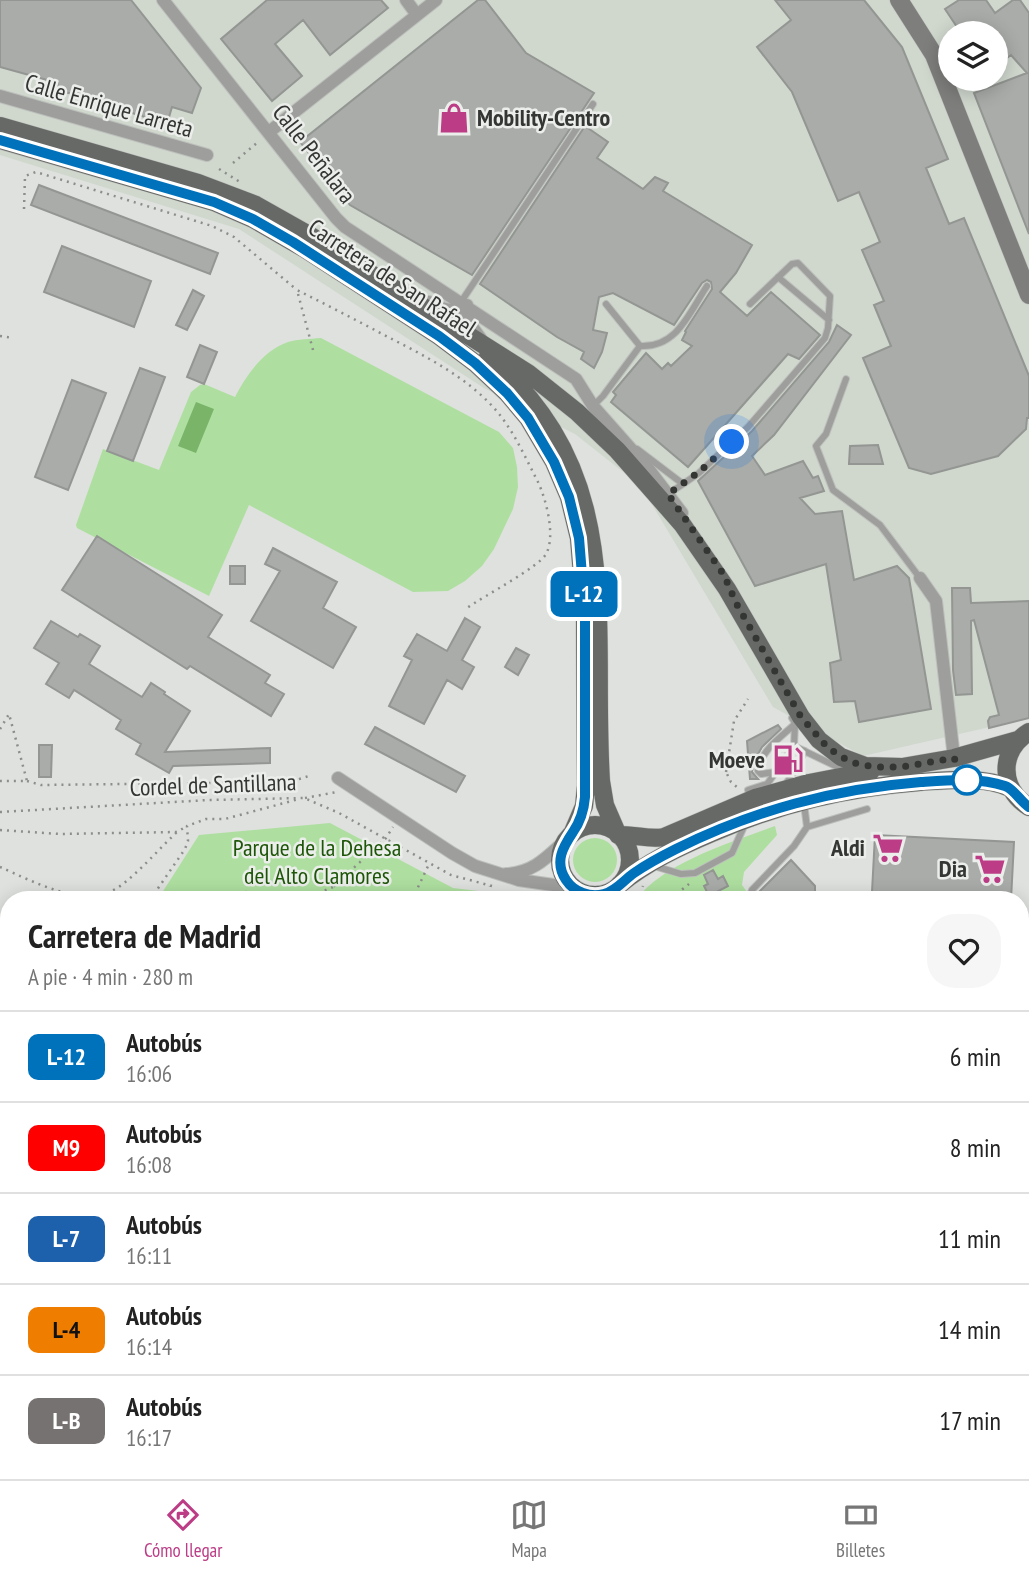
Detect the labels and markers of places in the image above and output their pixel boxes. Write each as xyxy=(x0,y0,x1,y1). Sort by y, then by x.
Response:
shop icon: Mobility-Centro xyxy=(437,101,471,135)
place label: Mobility-Centro xyxy=(477,102,610,133)
fuel station icon: Moeve xyxy=(771,743,805,777)
place label: Moeve xyxy=(709,744,765,775)
unlabelled marker xyxy=(952,765,982,795)
supermarket icon: Aldi xyxy=(871,831,905,865)
place label: Aldi xyxy=(830,832,865,863)
supermarket icon: Dia xyxy=(973,852,1007,886)
place label: Dia xyxy=(939,853,967,884)

